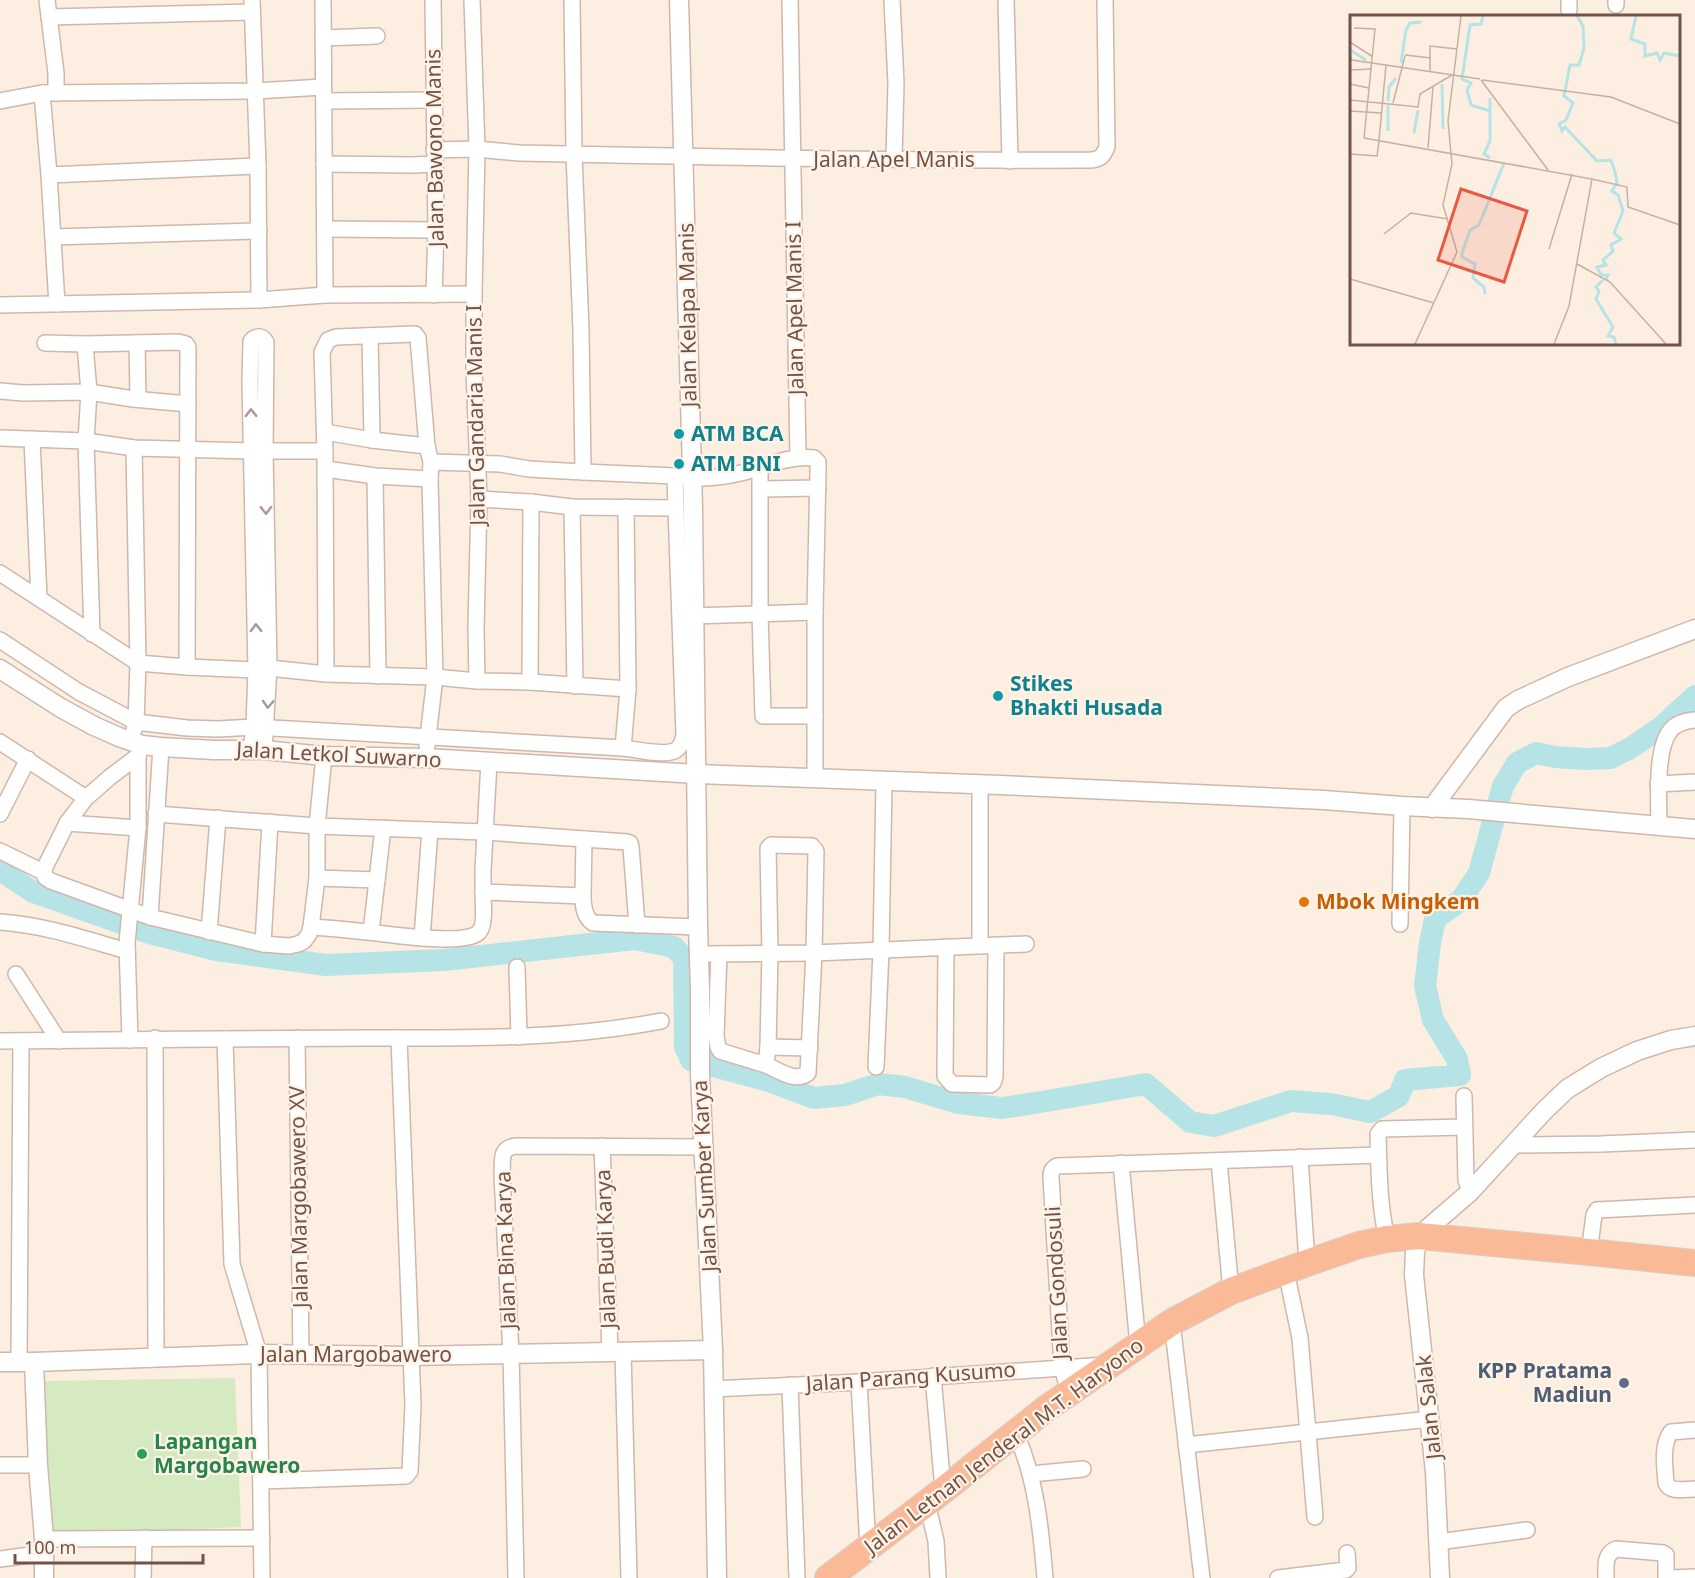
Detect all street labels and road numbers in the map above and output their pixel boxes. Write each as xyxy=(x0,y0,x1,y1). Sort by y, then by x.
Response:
street label: Jalan Bawono Manis xyxy=(418,49,450,249)
street label: Jalan Apel Manis xyxy=(811,145,975,173)
street label: Jalan Apel Manis I xyxy=(778,221,810,397)
street label: Jalan Kelapa Manis xyxy=(671,222,703,410)
street label: Jalan Gandaria Manis I xyxy=(459,304,491,528)
street label: Jalan Letkol Suwarno xyxy=(234,735,442,773)
street label: Jalan Sumber Karya xyxy=(685,1079,723,1275)
street label: Jalan Margobawero XV xyxy=(282,1085,314,1310)
street label: Jalan Budi Karya xyxy=(588,1169,622,1331)
street label: Jalan Bina Karya xyxy=(488,1170,522,1332)
street label: Jalan Gondosuli xyxy=(1038,1206,1074,1362)
street label: Jalan Letnan Jenderal M.T. Haryono xyxy=(856,1331,1149,1561)
street label: Jalan Margobawero xyxy=(258,1340,452,1368)
street label: Jalan Salak xyxy=(1409,1353,1448,1463)
street label: Jalan Parang Kusumo xyxy=(803,1355,1017,1397)

